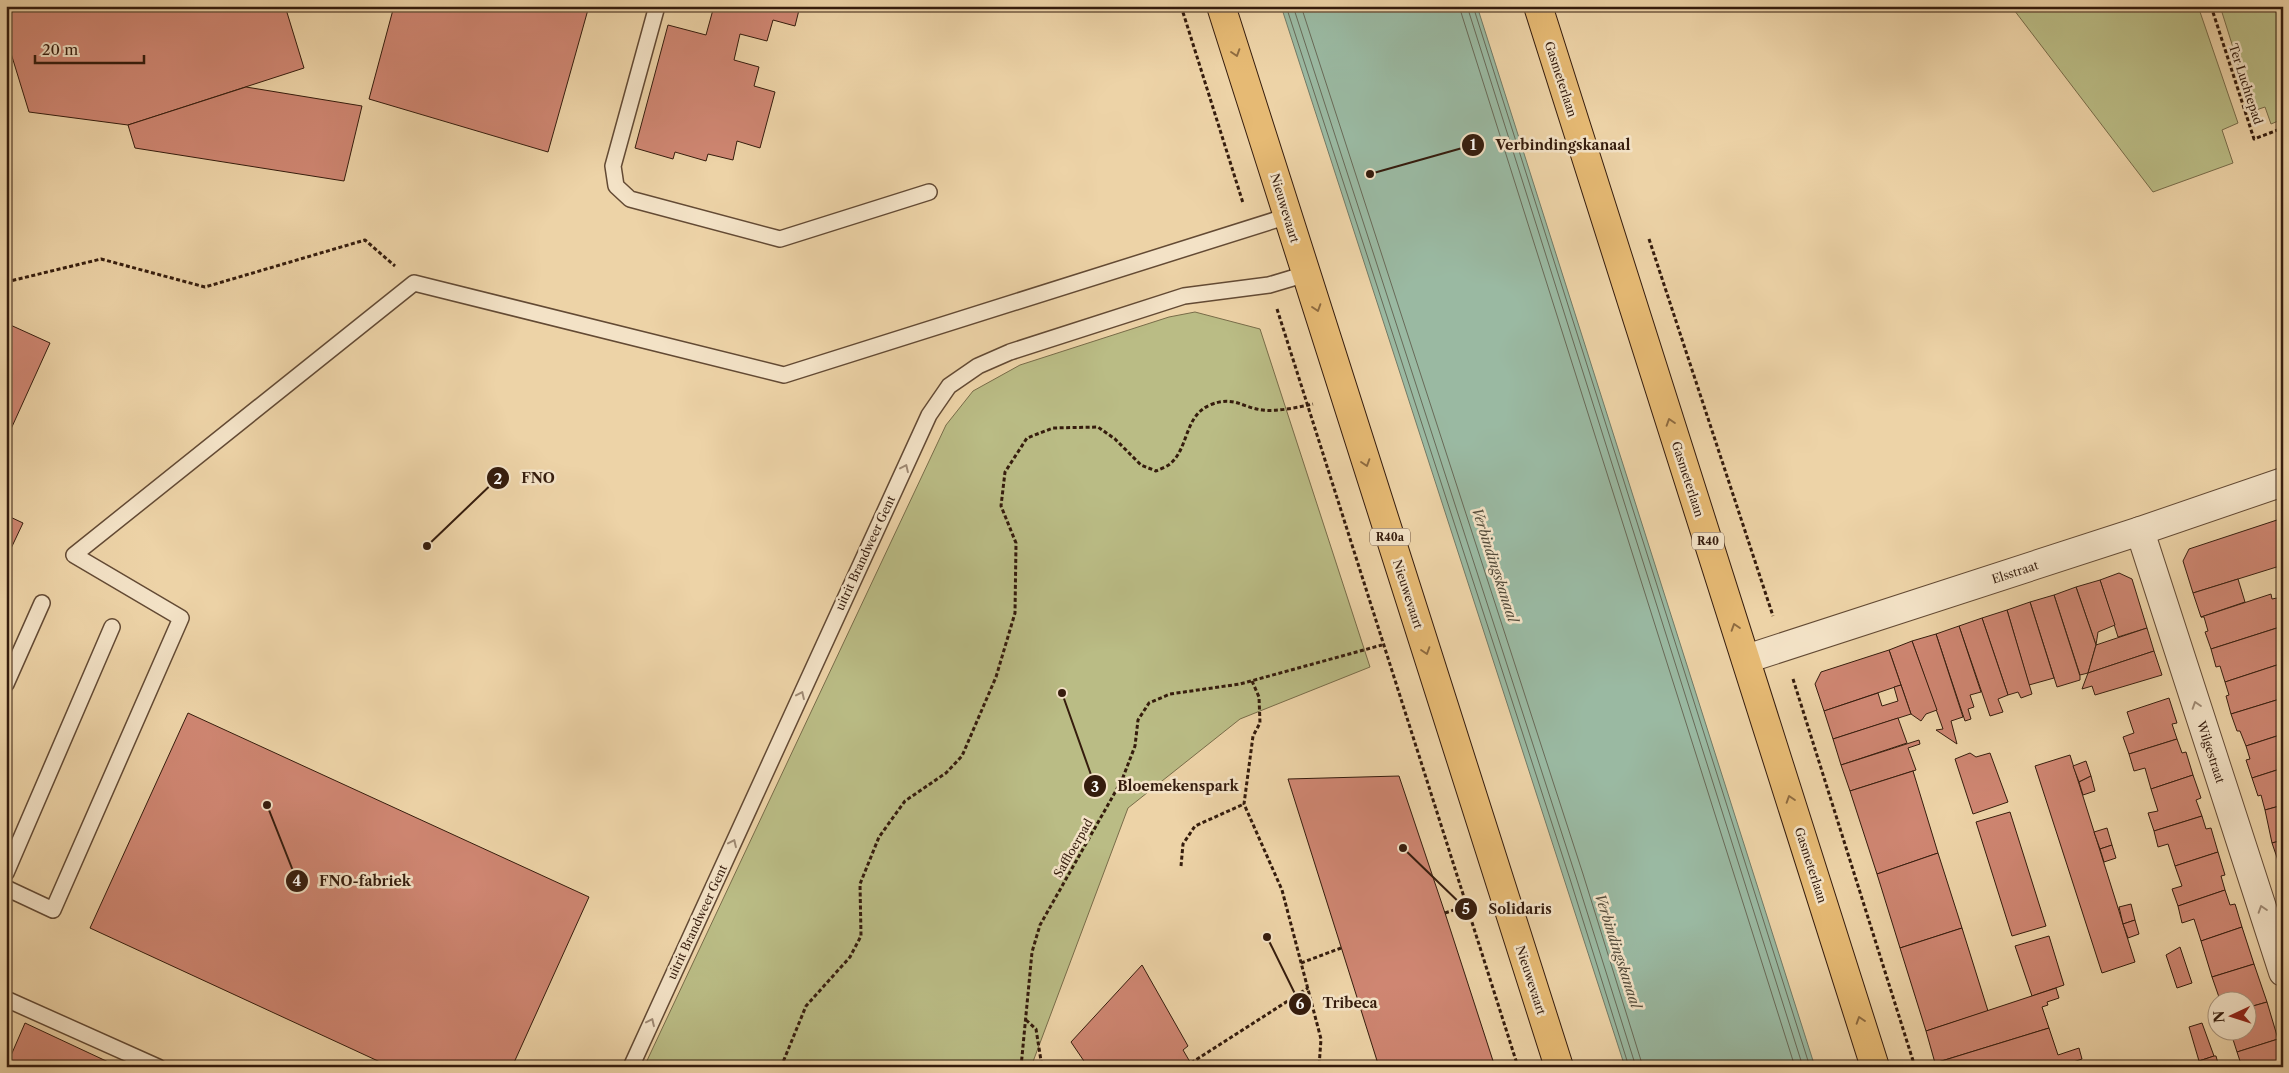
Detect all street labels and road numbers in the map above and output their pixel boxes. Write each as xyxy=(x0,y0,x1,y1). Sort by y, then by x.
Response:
street label: Gasmeterlaan xyxy=(1542,39,1580,119)
street label: Ter Luchtepad xyxy=(2226,42,2266,127)
street label: Nieuwevaart xyxy=(1267,172,1303,245)
street label: Gasmeterlaan xyxy=(1669,439,1707,519)
street label: uitrit Brandweer Gent xyxy=(832,492,899,613)
road number: R40a xyxy=(1370,528,1410,546)
road number: R40 xyxy=(1692,532,1724,550)
street label: Elsstraat xyxy=(1990,557,2041,587)
street label: Nieuwevaart xyxy=(1390,558,1426,631)
street label: Wilgestraat xyxy=(2194,718,2228,786)
street label: Saffloerpad xyxy=(1050,815,1096,880)
street label: Gasmeterlaan xyxy=(1792,825,1830,905)
street label: uitrit Brandweer Gent xyxy=(664,861,731,982)
street label: Nieuwevaart xyxy=(1513,944,1549,1017)

